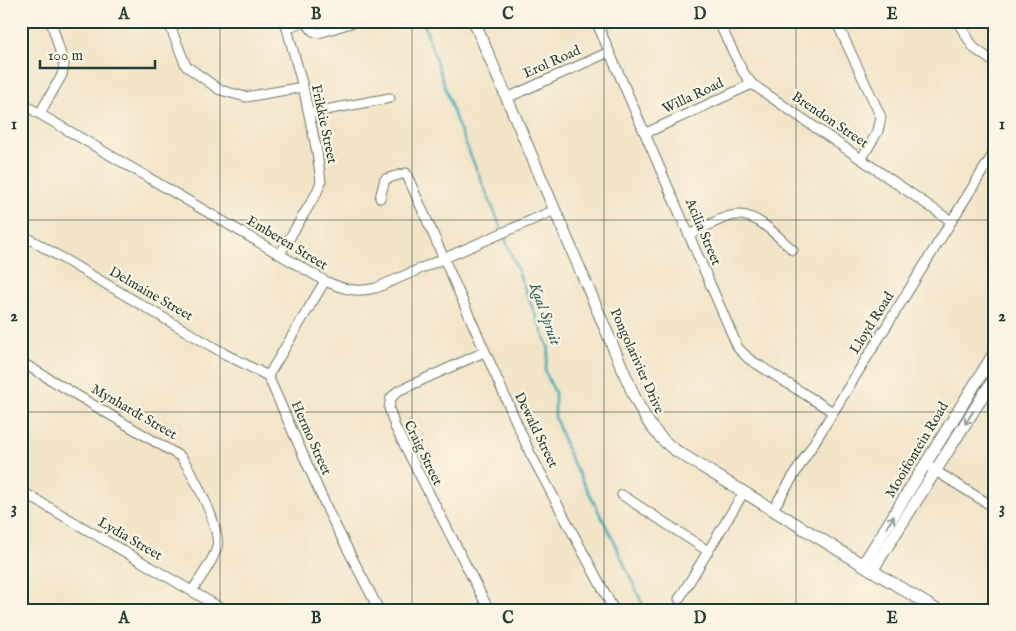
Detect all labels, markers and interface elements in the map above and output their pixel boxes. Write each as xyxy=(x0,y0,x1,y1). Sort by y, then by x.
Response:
text: A xyxy=(118,5,131,25)
text: B xyxy=(311,5,322,25)
text: C xyxy=(502,5,514,25)
text: D xyxy=(694,5,707,25)
text: E xyxy=(886,5,898,25)
scale bar xyxy=(40,38,155,70)
street label: Erol Road xyxy=(521,41,584,83)
text: 100 m xyxy=(48,46,84,65)
street label: Willa Road xyxy=(660,74,727,118)
street label: Frikkie Street xyxy=(307,83,341,165)
street label: Brendon Street xyxy=(788,88,872,152)
text: 1 xyxy=(11,115,17,135)
text: 1 xyxy=(999,115,1005,135)
street label: Acilia Street xyxy=(681,195,725,268)
street label: Emberen Street xyxy=(243,212,331,274)
street label: Delmaine Street xyxy=(106,263,196,325)
water label: Kaal Spruit xyxy=(525,279,565,349)
street label: Lloyd Road xyxy=(846,288,898,357)
street label: Pongolarivier Drive xyxy=(606,305,669,417)
text: 2 xyxy=(10,307,18,327)
text: 2 xyxy=(998,307,1006,327)
street label: Mynhardt Street xyxy=(88,380,180,444)
street label: Dewald Street xyxy=(510,389,562,471)
street label: Hermo Street xyxy=(287,398,335,478)
street label: Mooifontein Road xyxy=(881,398,953,501)
one-way arrow xyxy=(964,411,974,425)
street label: Craig Street xyxy=(399,417,447,489)
text: 3 xyxy=(11,499,17,519)
text: 3 xyxy=(999,499,1005,519)
street label: Lydia Street xyxy=(95,513,166,565)
one-way arrow xyxy=(885,516,895,530)
text: A xyxy=(118,609,131,629)
text: B xyxy=(311,609,322,629)
text: C xyxy=(502,609,514,629)
text: D xyxy=(694,609,707,629)
text: E xyxy=(886,609,898,629)

